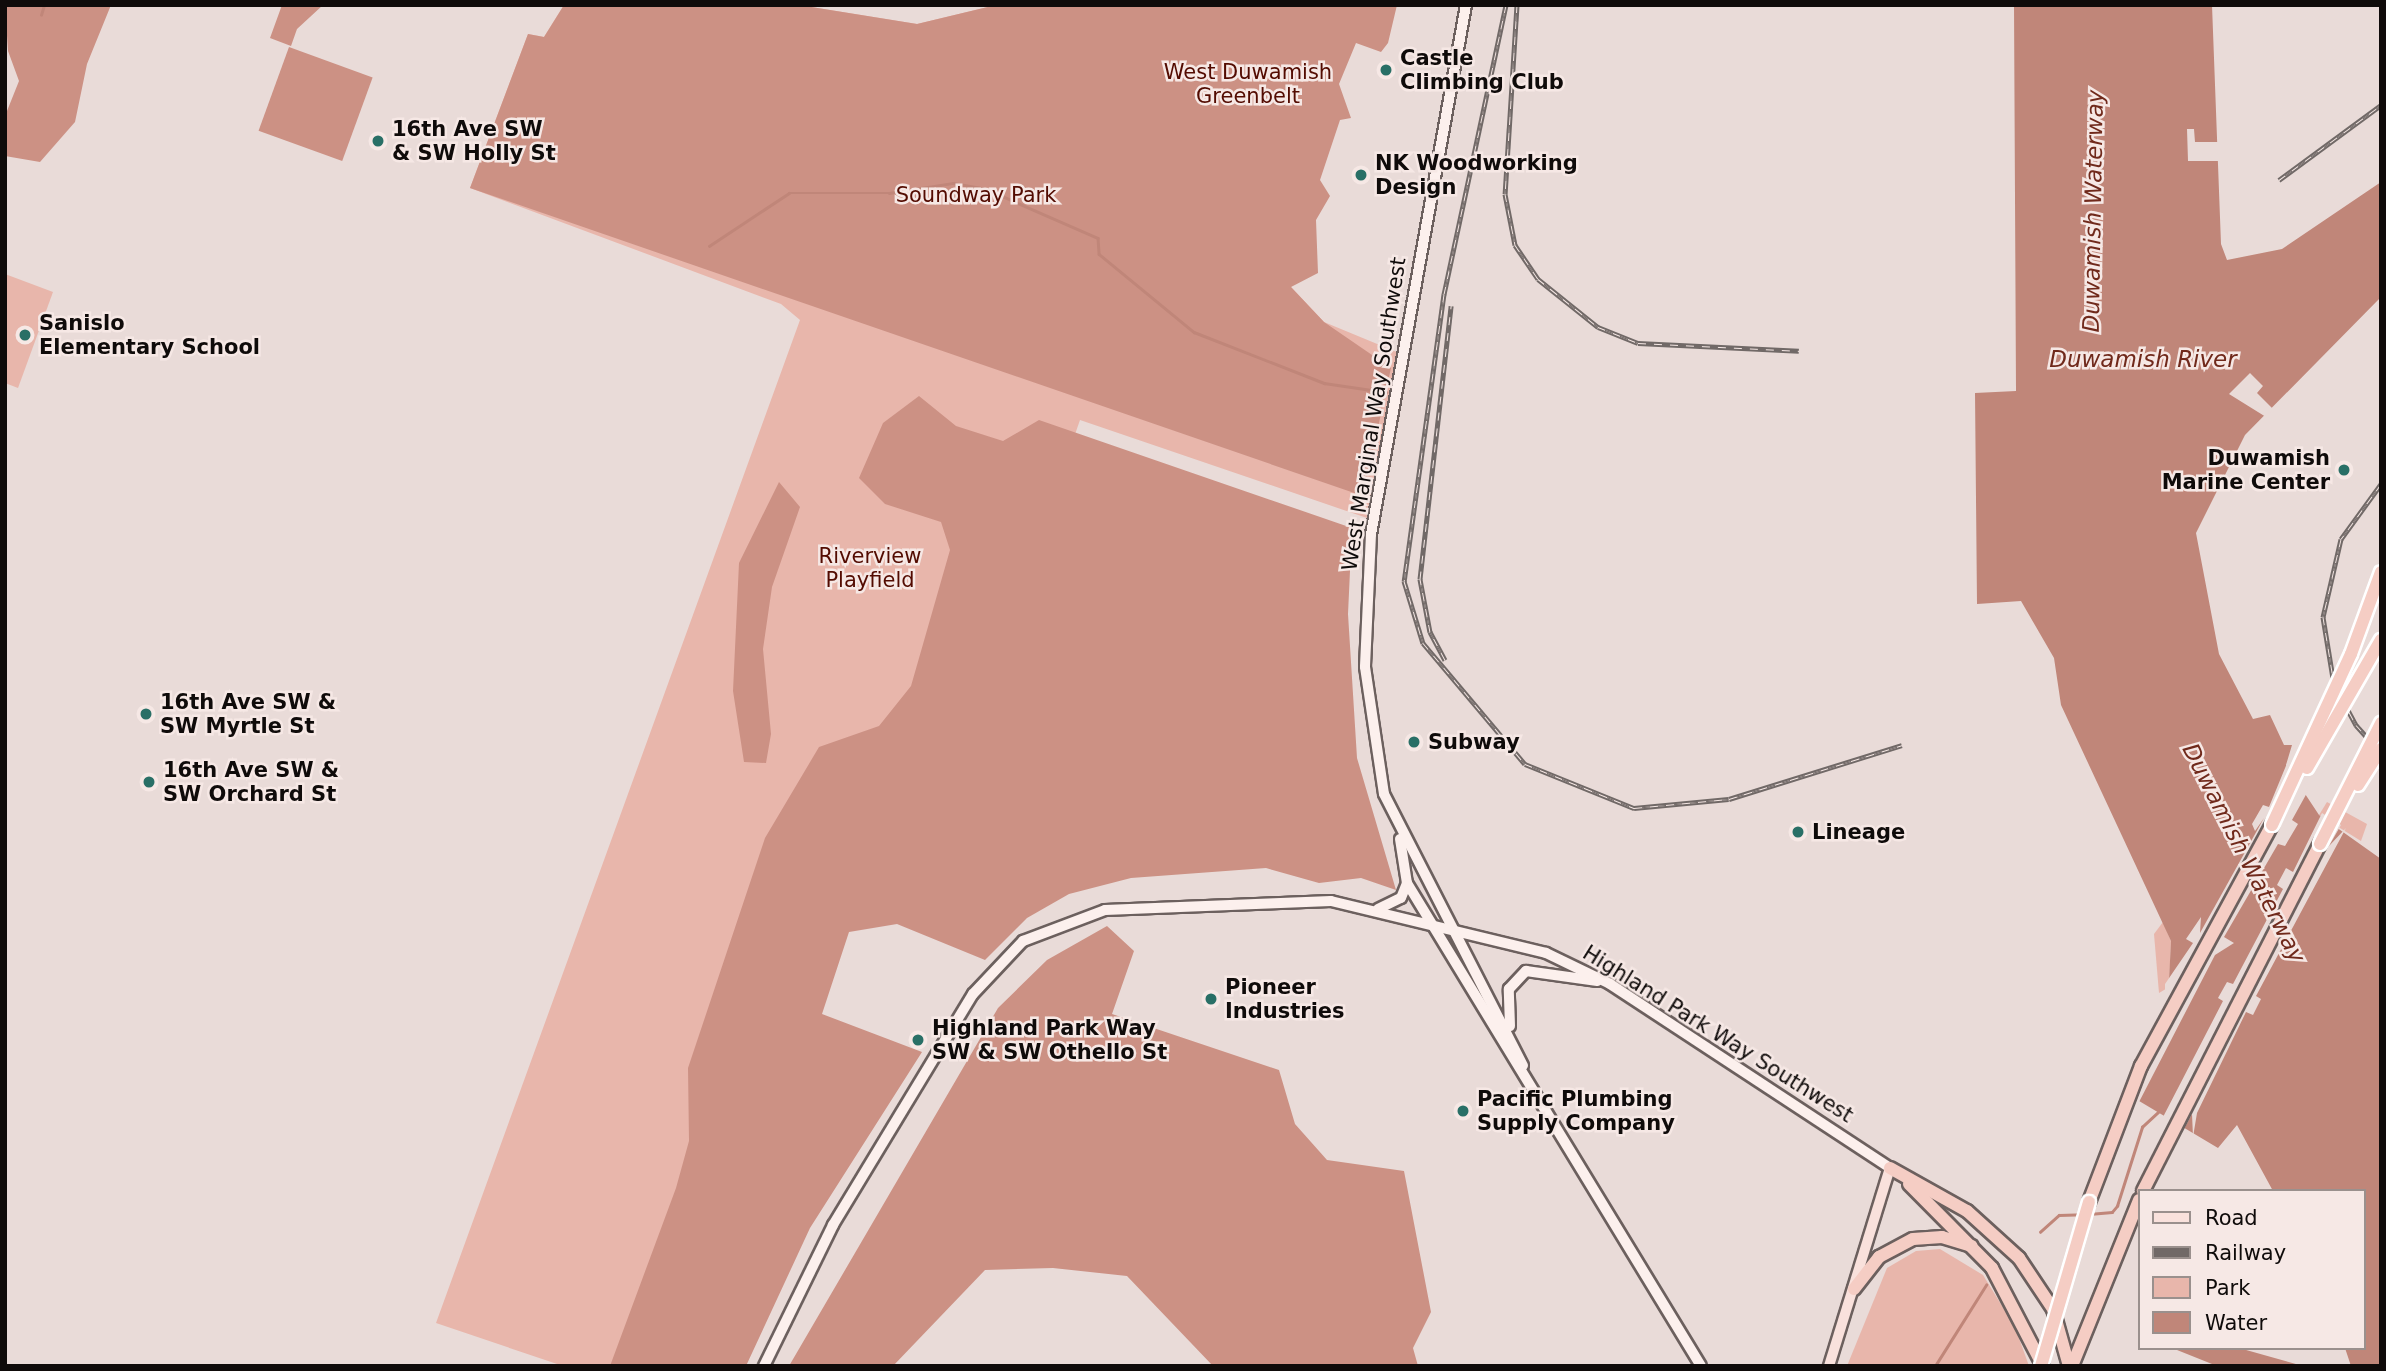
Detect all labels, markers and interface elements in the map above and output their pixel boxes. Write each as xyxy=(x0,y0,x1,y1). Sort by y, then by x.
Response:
place label: Castle Climbing Club xyxy=(1400,45,1564,95)
park label: West Duwamish Greenbelt xyxy=(1164,59,1332,109)
marker: Castle Climbing Club xyxy=(1378,62,1394,78)
water label: Duwamish Waterway xyxy=(2077,89,2109,333)
place label: 16th Ave SW & SW Holly St xyxy=(392,116,556,166)
marker: 16th Ave SW & SW Holly St xyxy=(370,133,386,149)
place label: NK Woodworking Design xyxy=(1375,150,1578,200)
marker: NK Woodworking Design xyxy=(1353,167,1369,183)
park label: Soundway Park xyxy=(896,182,1056,208)
street label: West Marginal Way Southwest xyxy=(1337,255,1411,573)
place label: Sanislo Elementary School xyxy=(39,310,260,360)
marker: Sanislo Elementary School xyxy=(17,327,33,343)
water label: Duwamish River xyxy=(2049,345,2237,373)
place label: Duwamish Marine Center xyxy=(2162,445,2330,495)
marker: Duwamish Marine Center xyxy=(2336,462,2352,478)
park label: Riverview Playfield xyxy=(819,543,921,593)
place label: 16th Ave SW & SW Myrtle St xyxy=(160,689,336,739)
marker: 16th Ave SW & SW Myrtle St xyxy=(138,706,154,722)
place label: Subway xyxy=(1428,729,1520,755)
marker: Subway xyxy=(1406,734,1422,750)
water label: Duwamish Waterway xyxy=(2177,739,2311,967)
place label: 16th Ave SW & SW Orchard St xyxy=(163,757,339,807)
marker: 16th Ave SW & SW Orchard St xyxy=(141,774,157,790)
place label: Lineage xyxy=(1812,819,1905,845)
marker: Lineage xyxy=(1790,824,1806,840)
street label: Highland Park Way Southwest xyxy=(1578,940,1858,1128)
place label: Pioneer Industries xyxy=(1225,974,1345,1024)
marker: Pioneer Industries xyxy=(1203,991,1219,1007)
place label: Highland Park Way SW & SW Othello St xyxy=(932,1015,1167,1065)
marker: Highland Park Way SW & SW Othello St xyxy=(910,1032,926,1048)
place label: Pacific Plumbing Supply Company xyxy=(1477,1086,1675,1136)
marker: Pacific Plumbing Supply Company xyxy=(1455,1103,1471,1119)
legend xyxy=(2138,1189,2365,1350)
text: Road xyxy=(2205,1206,2258,1230)
text: Railway xyxy=(2205,1241,2286,1265)
text: Park xyxy=(2205,1276,2250,1300)
text: Water xyxy=(2205,1311,2267,1335)

